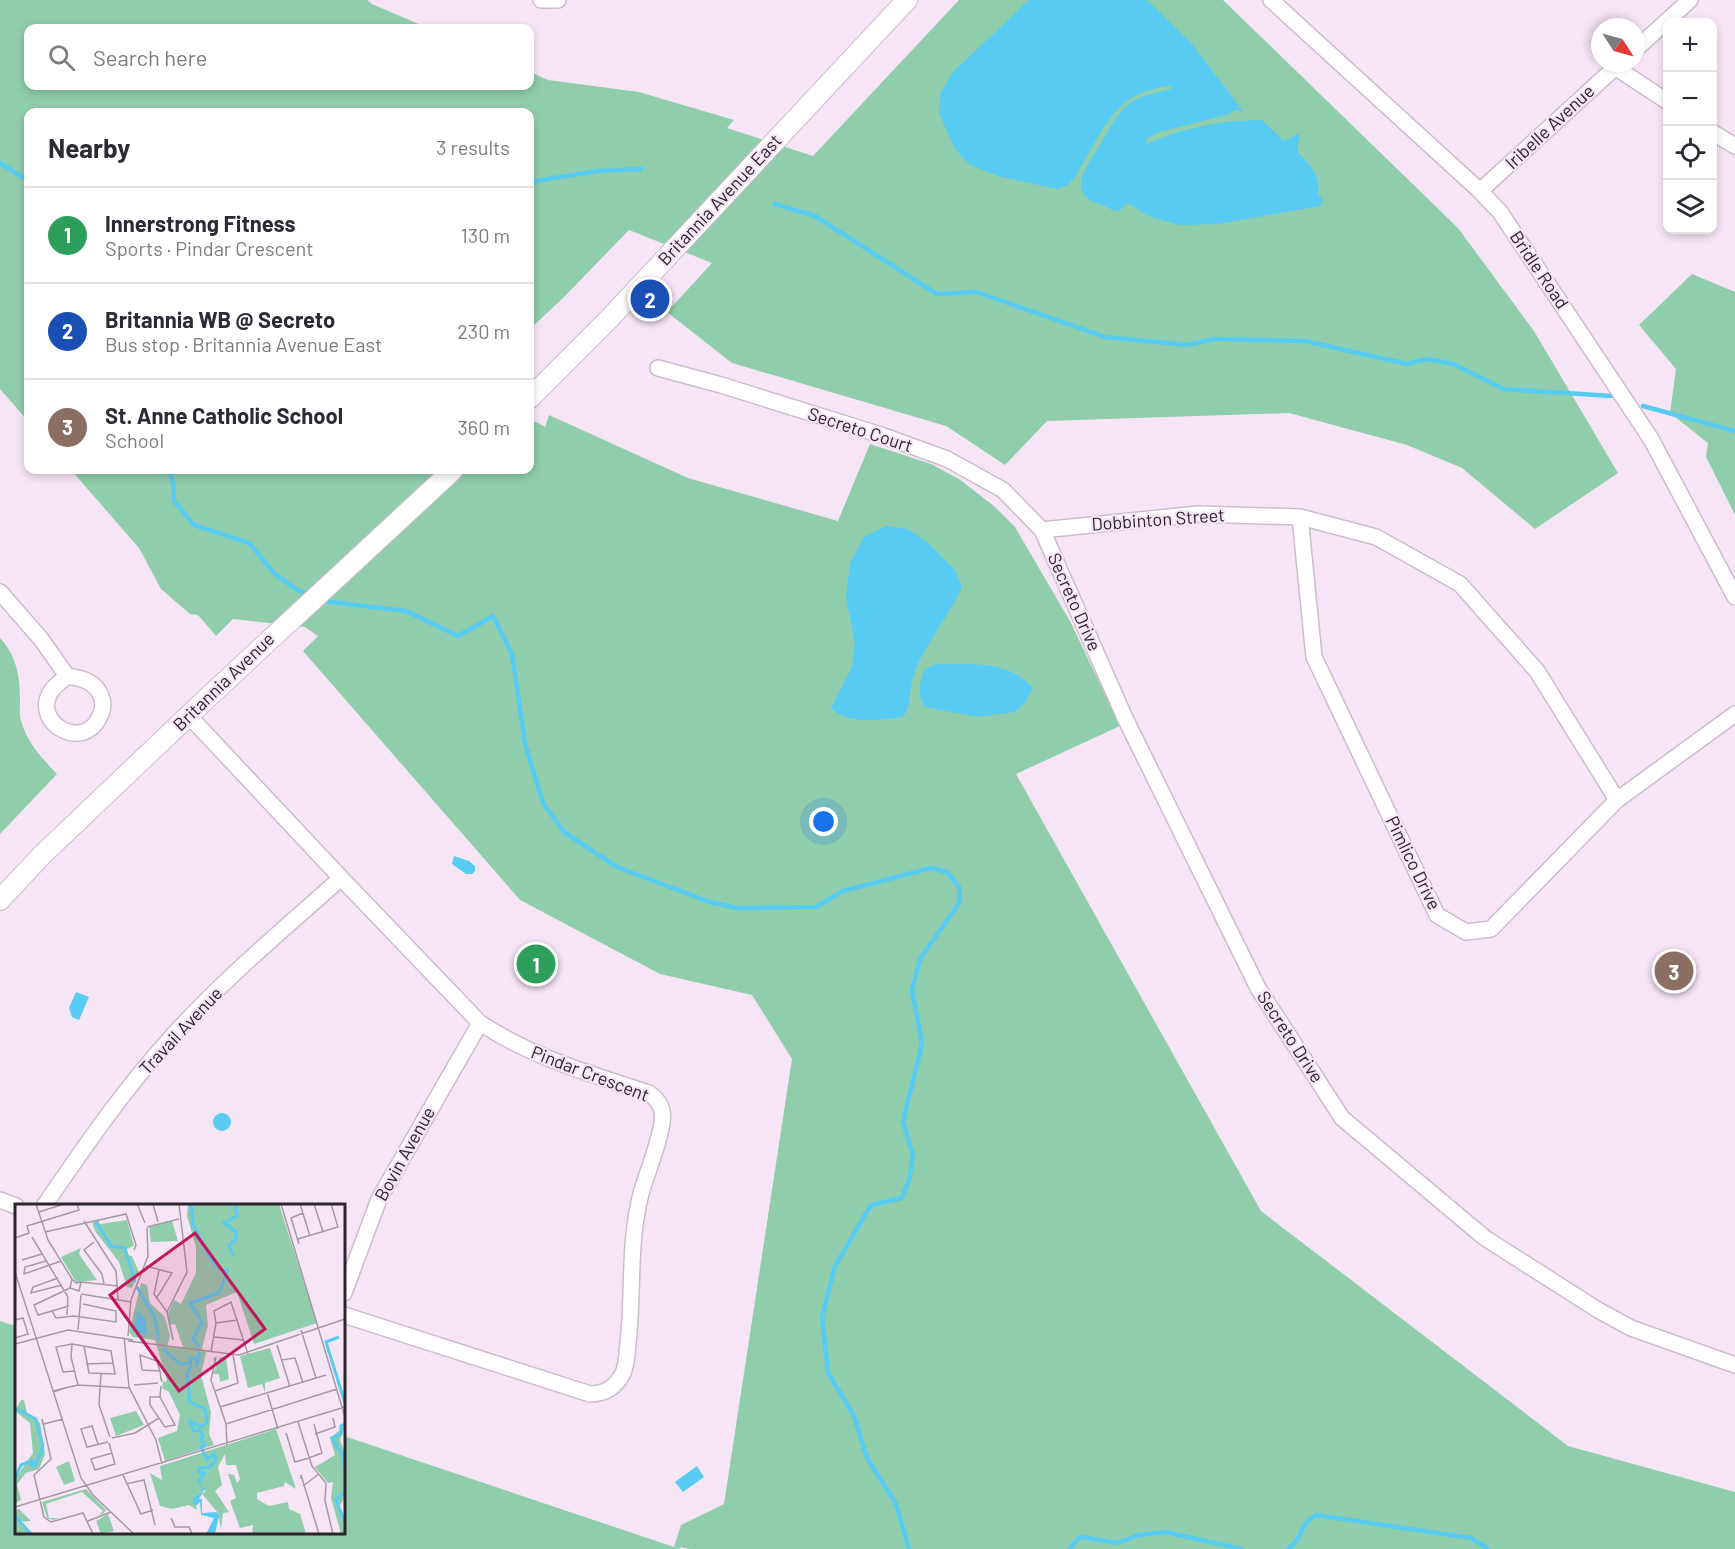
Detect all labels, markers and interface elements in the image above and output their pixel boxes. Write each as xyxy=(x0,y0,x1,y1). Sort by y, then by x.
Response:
north arrow xyxy=(1591,18,1645,72)
map controls xyxy=(1663,18,1717,234)
button: + xyxy=(1663,18,1717,72)
search box xyxy=(24,24,534,90)
icon: search xyxy=(45,41,78,74)
text: Search here xyxy=(93,44,207,70)
button: − xyxy=(1663,72,1717,126)
street label: Iribelle Avenue xyxy=(1500,79,1598,173)
button: locate xyxy=(1663,126,1717,180)
street label: Britannia Avenue East xyxy=(653,129,786,269)
text: Nearby xyxy=(48,132,130,163)
text: 3 results xyxy=(436,135,510,159)
button: layers xyxy=(1663,180,1717,234)
text: Innerstrong Fitness xyxy=(105,210,296,236)
text: 1 xyxy=(64,223,71,247)
text: 130 m xyxy=(461,223,510,247)
street label: Bridle Road xyxy=(1506,226,1574,313)
text: Sports · Pindar Crescent xyxy=(105,236,314,260)
pin: 2 xyxy=(630,276,670,322)
text: Britannia WB @ Secreto xyxy=(105,306,335,332)
text: 2 xyxy=(62,319,73,343)
text: 230 m xyxy=(457,319,510,343)
text: Bus stop · Britannia Avenue East xyxy=(105,332,382,356)
text: St. Anne Catholic School xyxy=(105,402,343,428)
street label: Secreto Court xyxy=(805,402,915,456)
text: 3 xyxy=(62,415,73,439)
text: 360 m xyxy=(458,415,510,439)
text: School xyxy=(105,428,164,452)
street label: Dobbinton Street xyxy=(1091,503,1225,535)
street label: Secreto Drive xyxy=(1043,549,1106,654)
street label: Britannia Avenue xyxy=(168,627,278,735)
your location xyxy=(809,807,838,836)
street label: Pimlico Drive xyxy=(1382,812,1446,913)
pin: 1 xyxy=(516,942,556,986)
pin: 3 xyxy=(1654,948,1694,994)
street label: Travail Avenue xyxy=(134,982,227,1079)
street label: Secreto Drive xyxy=(1253,986,1329,1087)
street label: Pindar Crescent xyxy=(528,1040,652,1106)
street label: Bovin Avenue xyxy=(369,1103,439,1204)
inset map xyxy=(15,1204,345,1534)

